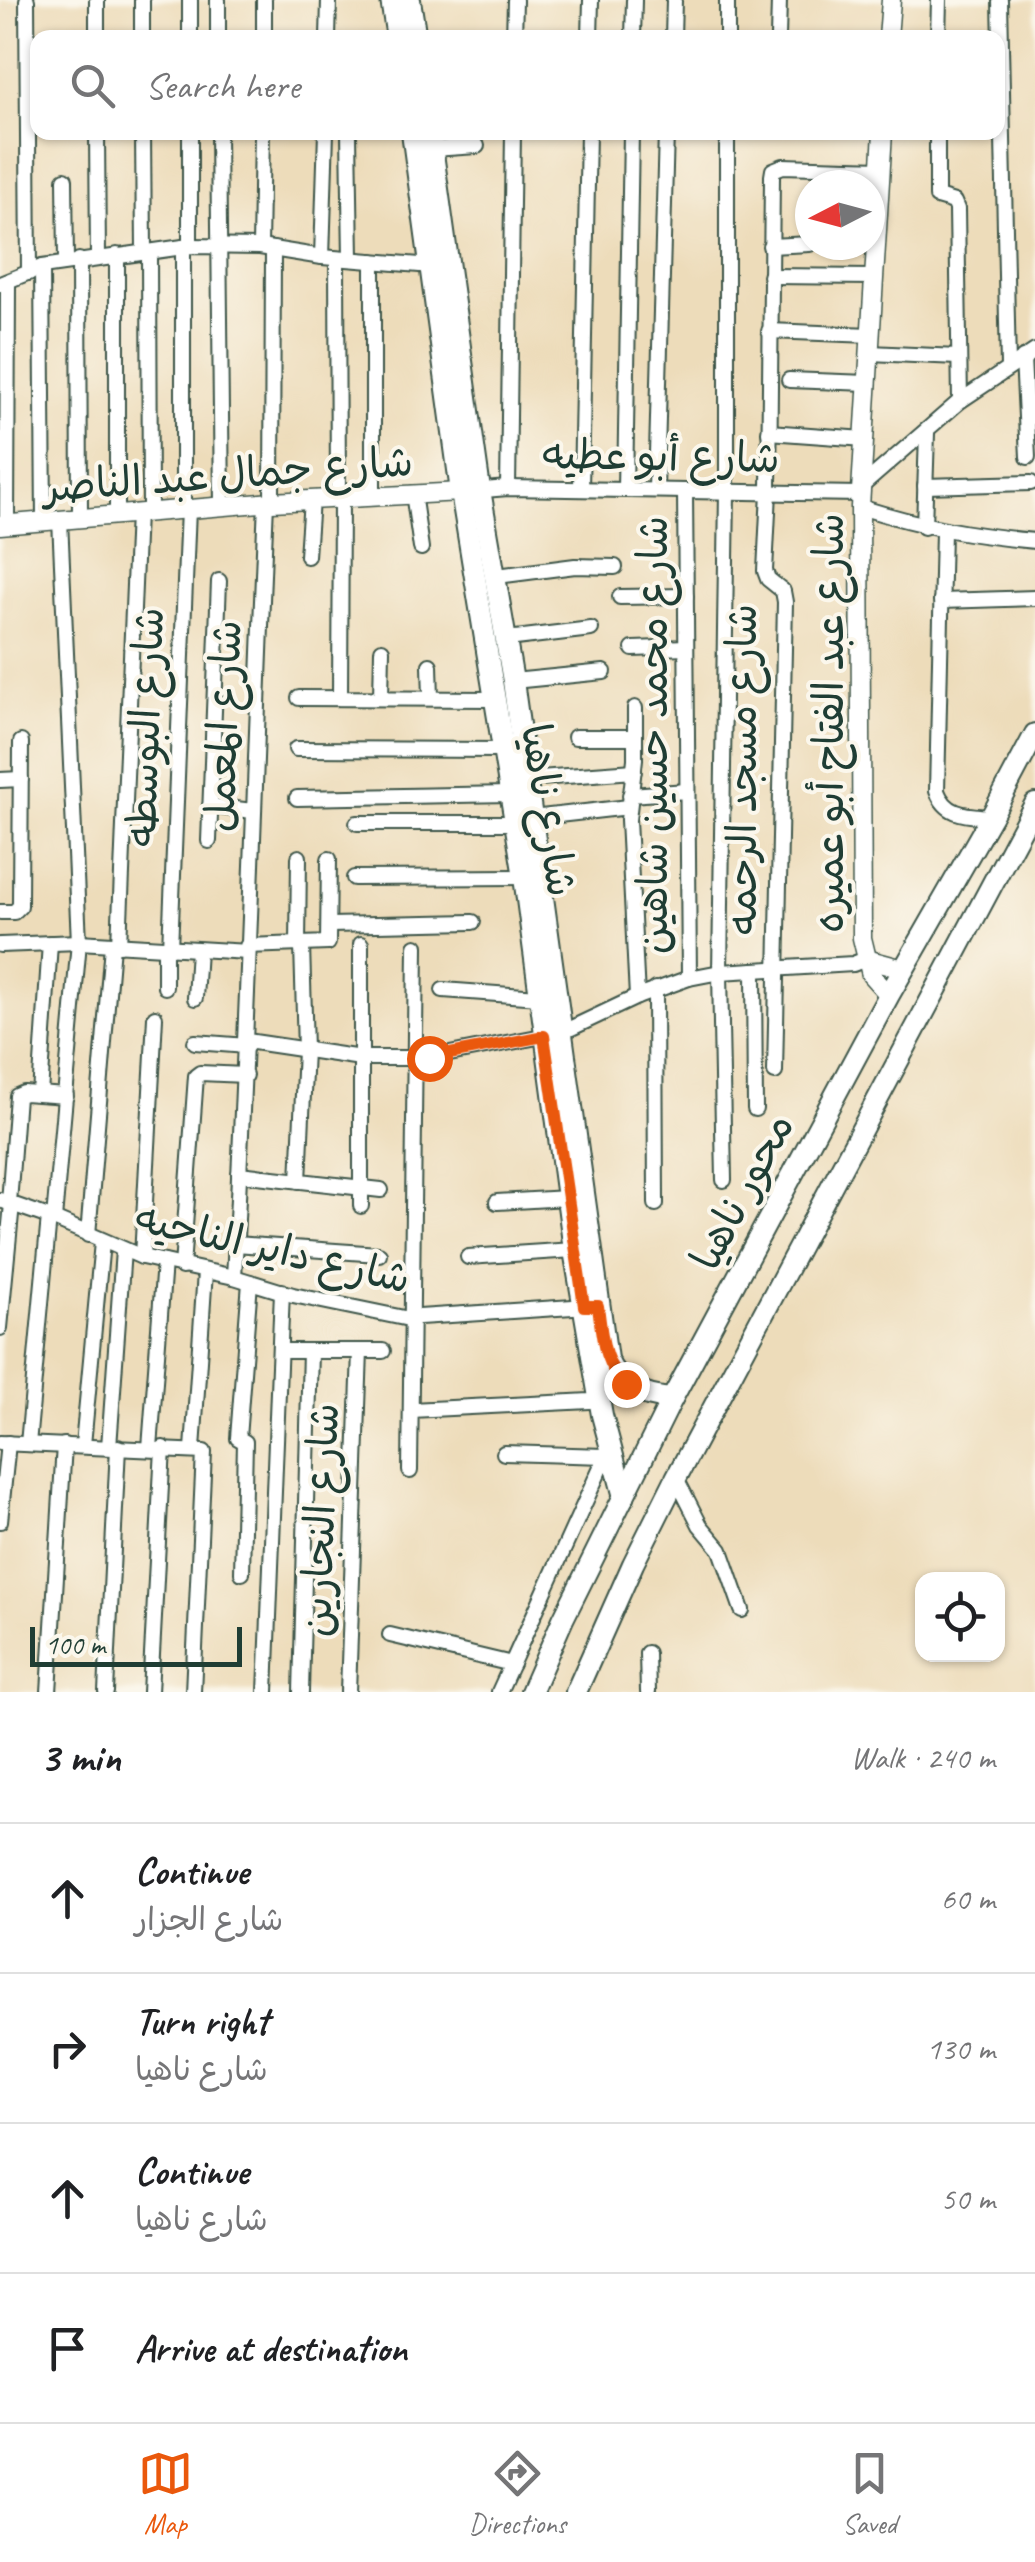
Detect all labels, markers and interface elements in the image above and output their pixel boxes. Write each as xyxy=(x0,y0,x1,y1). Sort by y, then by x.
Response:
search box xyxy=(30,30,1005,140)
icon: search xyxy=(65,58,120,113)
text: Search here xyxy=(145,62,300,109)
north arrow xyxy=(795,170,885,260)
street label: شارع أبو عطيه xyxy=(542,428,780,487)
street label: شارع جمال عبد الناصر xyxy=(38,435,415,516)
street label: شارع عبد الفتاح أبو عميره xyxy=(803,513,858,933)
street label: شارع محمد حسين شاهين xyxy=(627,516,682,954)
street label: شارع مسجد الرحمه xyxy=(716,604,771,936)
street label: شارع البوسطه xyxy=(115,606,178,848)
street label: شارع المعمل xyxy=(193,619,256,833)
street label: شارع ناهيا xyxy=(507,720,588,901)
route start xyxy=(407,1036,453,1082)
street label: محور ناهيا xyxy=(679,1104,806,1279)
street label: شارع داير الناحيه xyxy=(130,1191,415,1308)
route end xyxy=(604,1362,650,1408)
street label: شارع النجارين xyxy=(290,1402,353,1638)
map controls xyxy=(915,1572,1005,1662)
button: locate xyxy=(915,1572,1005,1662)
scale bar xyxy=(30,1622,242,1666)
text: 100 m xyxy=(45,1627,105,1662)
text: 3 min xyxy=(40,1731,120,1784)
text: Walk · 240 m xyxy=(851,1737,995,1778)
text: Continue xyxy=(135,1848,249,1895)
icon: ahead xyxy=(40,1871,95,1926)
text: 60 m xyxy=(941,1878,995,1919)
text: شارع الجزار xyxy=(135,1899,283,1940)
text: Turn right xyxy=(135,1998,269,2045)
icon: right xyxy=(40,2021,95,2076)
text: 130 m xyxy=(926,2028,995,2069)
text: شارع ناهيا xyxy=(135,2049,268,2090)
text: Continue xyxy=(135,2148,249,2195)
icon: ahead xyxy=(40,2171,95,2226)
text: 50 m xyxy=(941,2178,995,2219)
text: شارع ناهيا xyxy=(135,2199,268,2240)
icon: arrive xyxy=(40,2321,95,2376)
text: Arrive at destination xyxy=(135,2325,407,2372)
tab: Map xyxy=(138,2446,193,2541)
tab: Directions xyxy=(469,2446,566,2541)
tab: Saved xyxy=(842,2446,897,2541)

